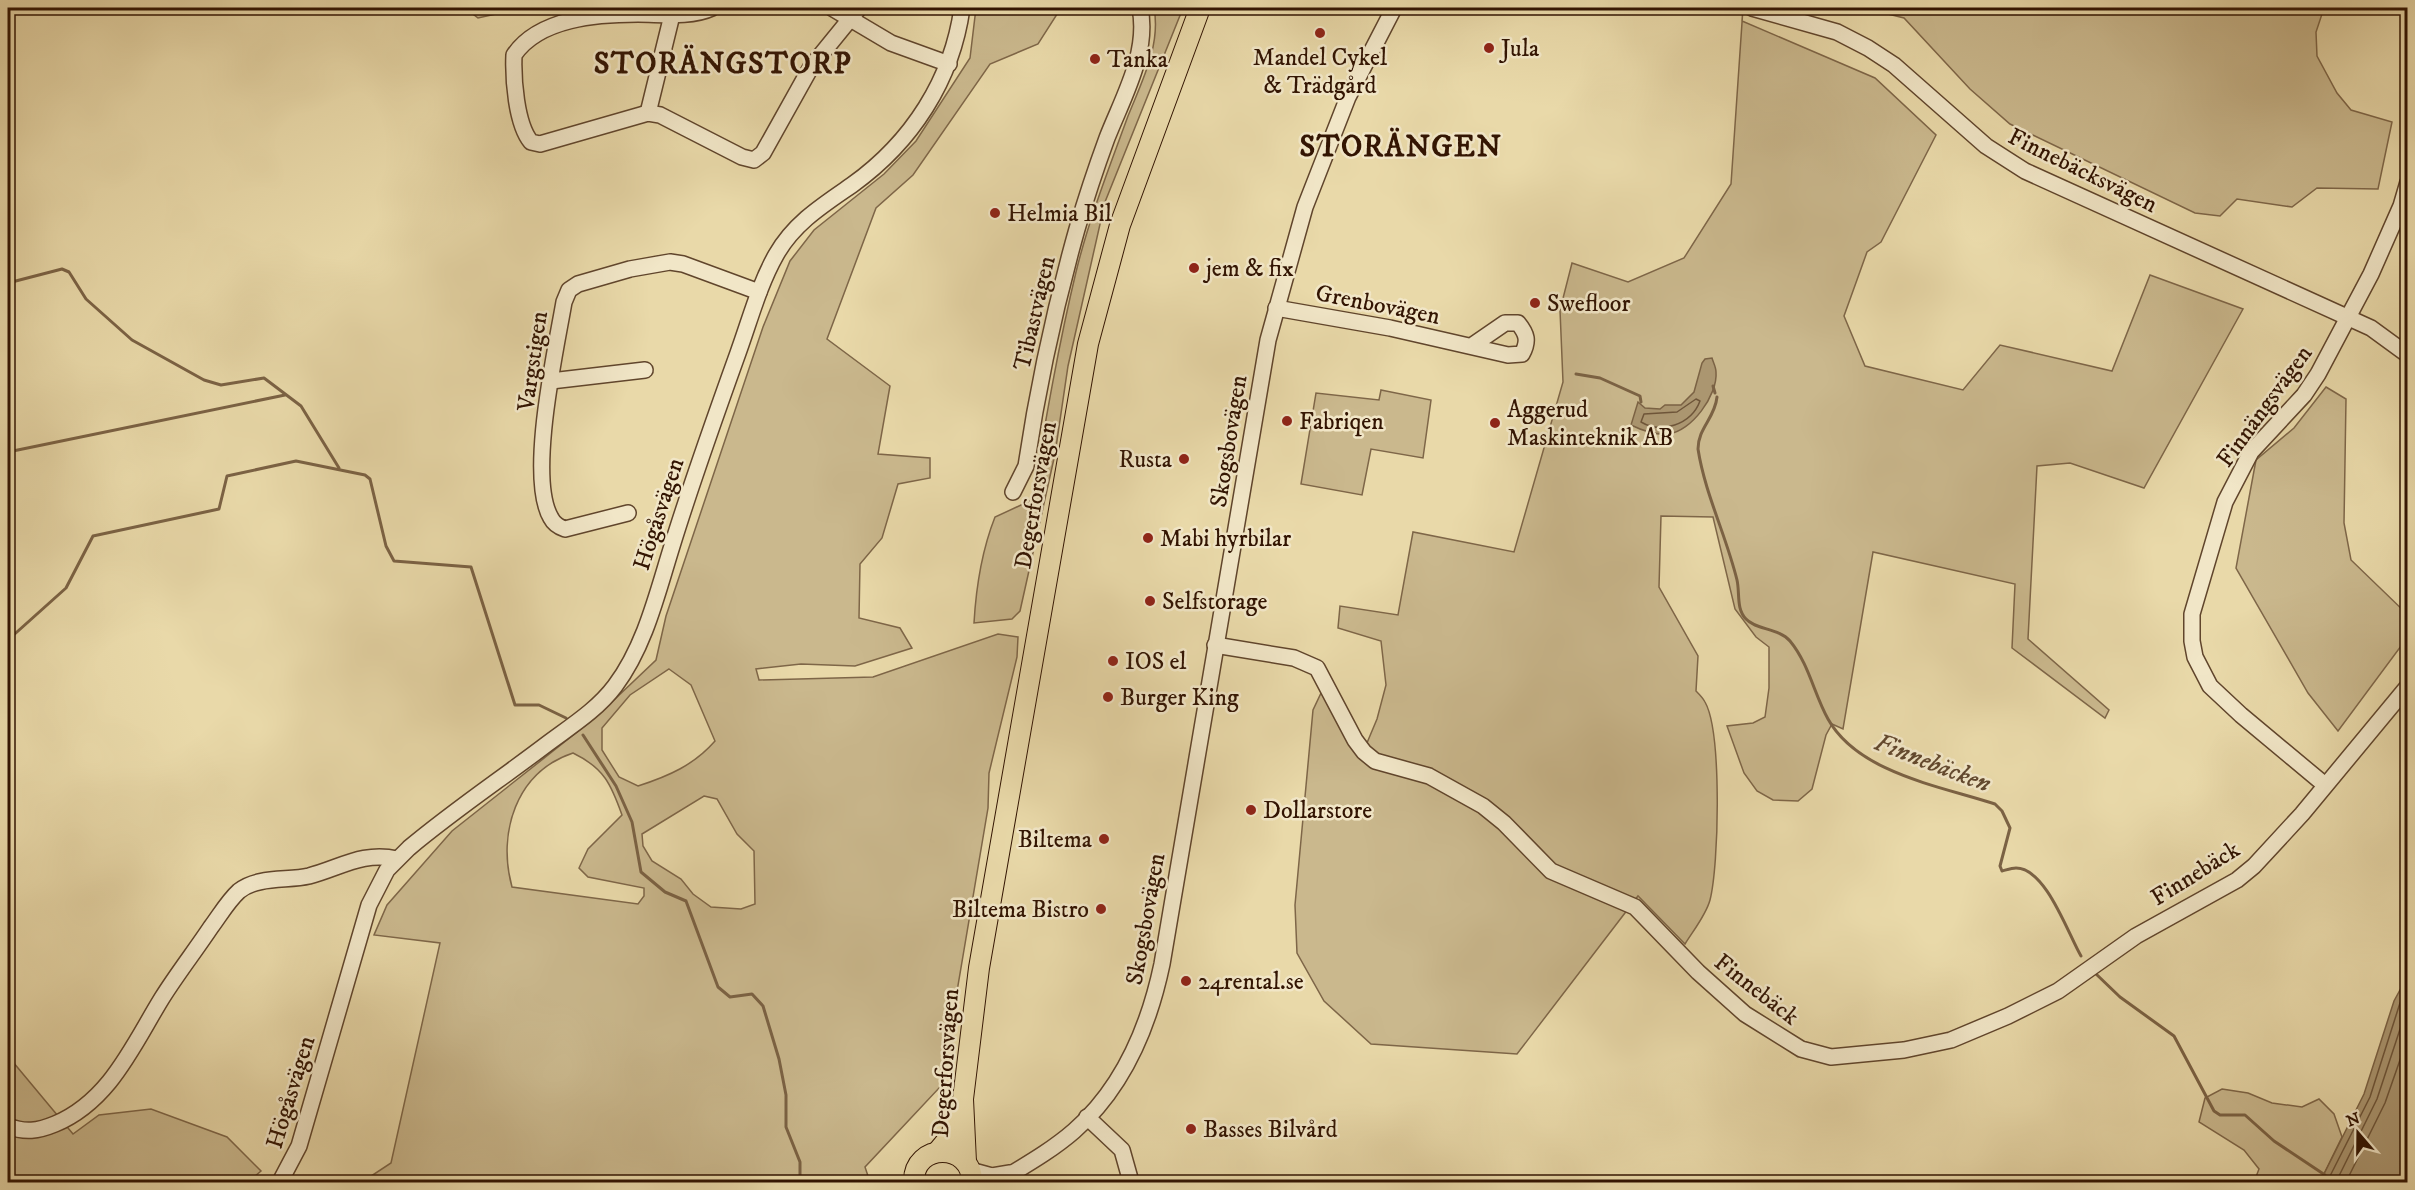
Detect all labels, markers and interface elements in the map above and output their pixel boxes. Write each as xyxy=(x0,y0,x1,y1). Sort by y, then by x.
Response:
marker: Mandel Cykel & Trädgård xyxy=(1313,26,1327,40)
place label: Jula xyxy=(1499,34,1540,64)
marker: Jula xyxy=(1482,41,1496,55)
place label: Mandel Cykel & Trädgård xyxy=(1253,43,1388,101)
district label: STORÄNGSTORP xyxy=(594,44,852,83)
place label: Tanka xyxy=(1107,45,1169,75)
marker: Tanka xyxy=(1088,52,1102,66)
street label: Finnebäcksvägen xyxy=(2003,122,2163,220)
district label: STORÄNGEN xyxy=(1299,127,1503,166)
place label: Helmia Bil xyxy=(1007,199,1113,229)
marker: Helmia Bil xyxy=(988,206,1002,220)
street label: Tibastvägen xyxy=(1007,253,1063,373)
place label: jem & fix xyxy=(1202,254,1294,284)
marker: jem & fix xyxy=(1187,261,1201,275)
street label: Grenbovägen xyxy=(1313,278,1443,332)
place label: Swefloor xyxy=(1547,289,1630,319)
marker: Swefloor xyxy=(1528,296,1542,310)
street label: Vargstigen xyxy=(511,309,555,414)
street label: Finnängsvägen xyxy=(2211,339,2319,473)
street label: Skogsbovägen xyxy=(1204,372,1254,509)
place label: Aggerud Maskinteknik AB xyxy=(1507,395,1673,453)
place label: Fabriqen xyxy=(1299,407,1384,437)
marker: Fabriqen xyxy=(1280,414,1294,428)
marker: Aggerud Maskinteknik AB xyxy=(1488,416,1502,430)
street label: Degerforsvägen xyxy=(1008,419,1064,571)
place label: Rusta xyxy=(1119,445,1173,475)
marker: Rusta xyxy=(1177,452,1191,466)
street label: Högåsvägen xyxy=(627,454,691,574)
place label: Mabi hyrbilar xyxy=(1160,524,1291,554)
marker: Mabi hyrbilar xyxy=(1141,531,1155,545)
place label: Selfstorage xyxy=(1162,587,1267,617)
marker: Selfstorage xyxy=(1143,594,1157,608)
place label: IOS el xyxy=(1125,647,1187,677)
marker: IOS el xyxy=(1106,654,1120,668)
place label: Burger King xyxy=(1120,683,1239,713)
marker: Burger King xyxy=(1101,690,1115,704)
water label: Finnebäcken xyxy=(1869,726,1995,801)
place label: Dollarstore xyxy=(1263,796,1372,826)
marker: Dollarstore xyxy=(1244,803,1258,817)
place label: Biltema xyxy=(1018,825,1093,855)
marker: Biltema xyxy=(1097,832,1111,846)
street label: Finnebäck xyxy=(2145,835,2246,913)
street label: Skogsbovägen xyxy=(1120,850,1172,987)
place label: Biltema Bistro xyxy=(952,895,1089,925)
marker: Biltema Bistro xyxy=(1094,902,1108,916)
street label: Finnebäck xyxy=(1708,947,1805,1032)
place label: 24rental.se xyxy=(1198,967,1304,997)
marker: 24rental.se xyxy=(1179,974,1193,988)
street label: Degerforsvägen xyxy=(926,987,966,1139)
street label: Högåsvägen xyxy=(260,1032,322,1152)
north arrow xyxy=(2328,1103,2388,1163)
text: N xyxy=(2344,1108,2363,1131)
place label: Basses Bilvård xyxy=(1203,1115,1337,1145)
marker: Basses Bilvård xyxy=(1184,1122,1198,1136)

